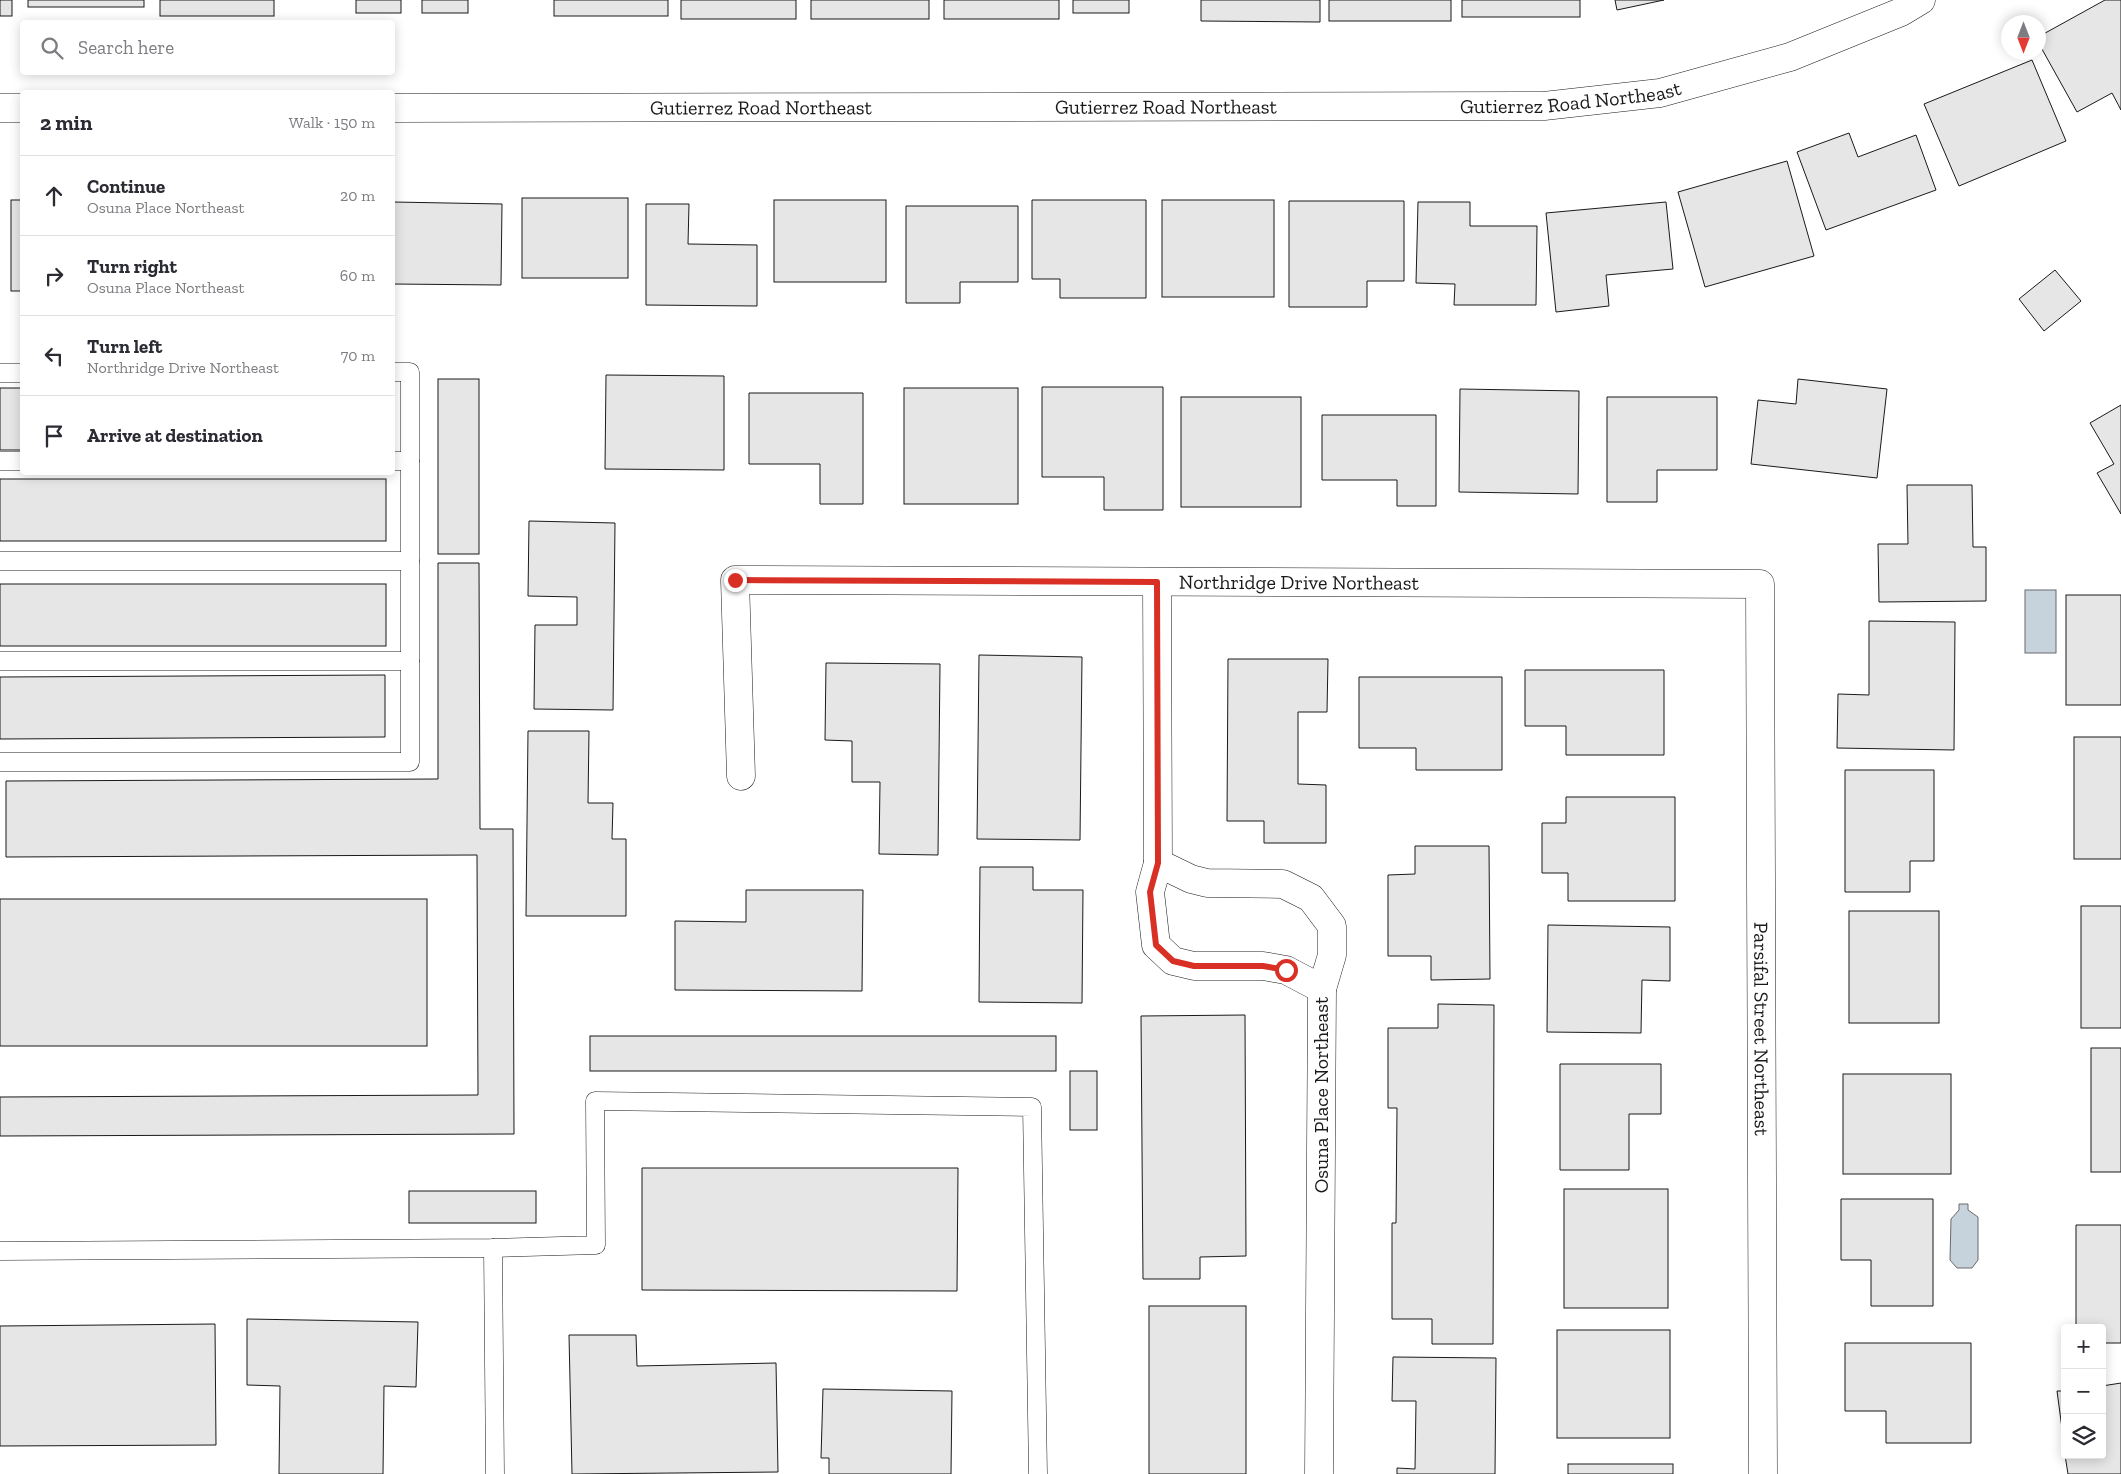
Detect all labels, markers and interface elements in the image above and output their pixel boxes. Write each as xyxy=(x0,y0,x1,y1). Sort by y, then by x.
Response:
north arrow xyxy=(2001,15,2046,60)
search box xyxy=(20,20,395,75)
icon: search xyxy=(38,34,66,62)
text: Search here xyxy=(78,36,174,59)
street label: Gutierrez Road Northeast xyxy=(1460,76,1684,118)
street label: Gutierrez Road Northeast xyxy=(1055,94,1278,119)
street label: Gutierrez Road Northeast xyxy=(650,95,873,120)
text: 2 min xyxy=(40,110,92,135)
text: Walk · 150 m xyxy=(289,113,375,132)
text: Continue xyxy=(87,175,165,198)
icon: ahead xyxy=(40,182,68,210)
text: 20 m xyxy=(340,186,375,205)
text: Osuna Place Northeast xyxy=(87,198,244,217)
text: Turn right xyxy=(87,255,177,278)
icon: right xyxy=(40,262,68,290)
text: 60 m xyxy=(340,266,375,285)
text: Osuna Place Northeast xyxy=(87,278,244,297)
text: Turn left xyxy=(87,335,162,358)
icon: left xyxy=(40,342,68,370)
text: 70 m xyxy=(341,346,375,365)
text: Northridge Drive Northeast xyxy=(87,358,279,377)
icon: arrive xyxy=(40,422,68,450)
text: Arrive at destination xyxy=(87,424,263,447)
route end xyxy=(724,569,747,592)
street label: Northridge Drive Northeast xyxy=(1179,570,1420,595)
street label: Parsifal Street Northeast xyxy=(1749,922,1774,1136)
route start xyxy=(1275,959,1298,982)
street label: Osuna Place Northeast xyxy=(1309,996,1333,1193)
map controls xyxy=(2061,1324,2106,1459)
button: + xyxy=(2061,1324,2106,1369)
button: − xyxy=(2061,1369,2106,1414)
button: layers xyxy=(2061,1414,2106,1459)

